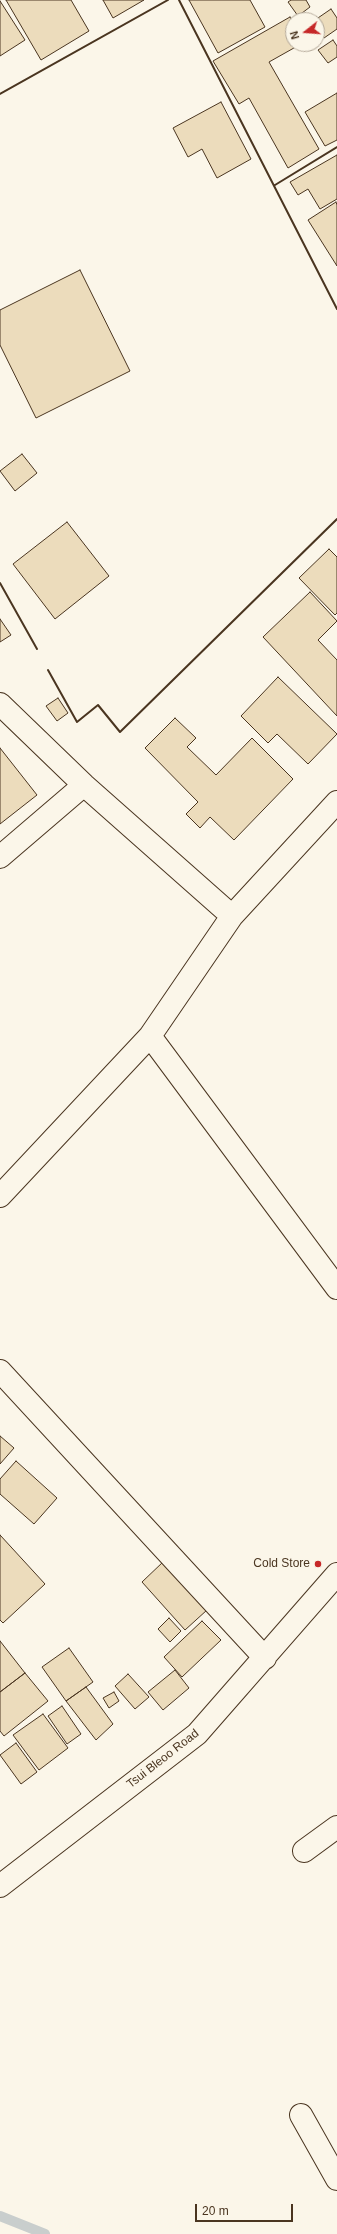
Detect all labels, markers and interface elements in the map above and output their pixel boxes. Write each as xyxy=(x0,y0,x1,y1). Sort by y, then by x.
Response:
north arrow xyxy=(285,12,325,52)
text: N xyxy=(288,30,301,41)
place label: Cold Store xyxy=(253,1557,310,1571)
marker: Cold Store xyxy=(313,1559,323,1569)
street label: Tsui Bleoo Road xyxy=(124,1726,202,1792)
scale bar xyxy=(197,2196,295,2222)
text: 20 m xyxy=(202,2204,229,2218)

